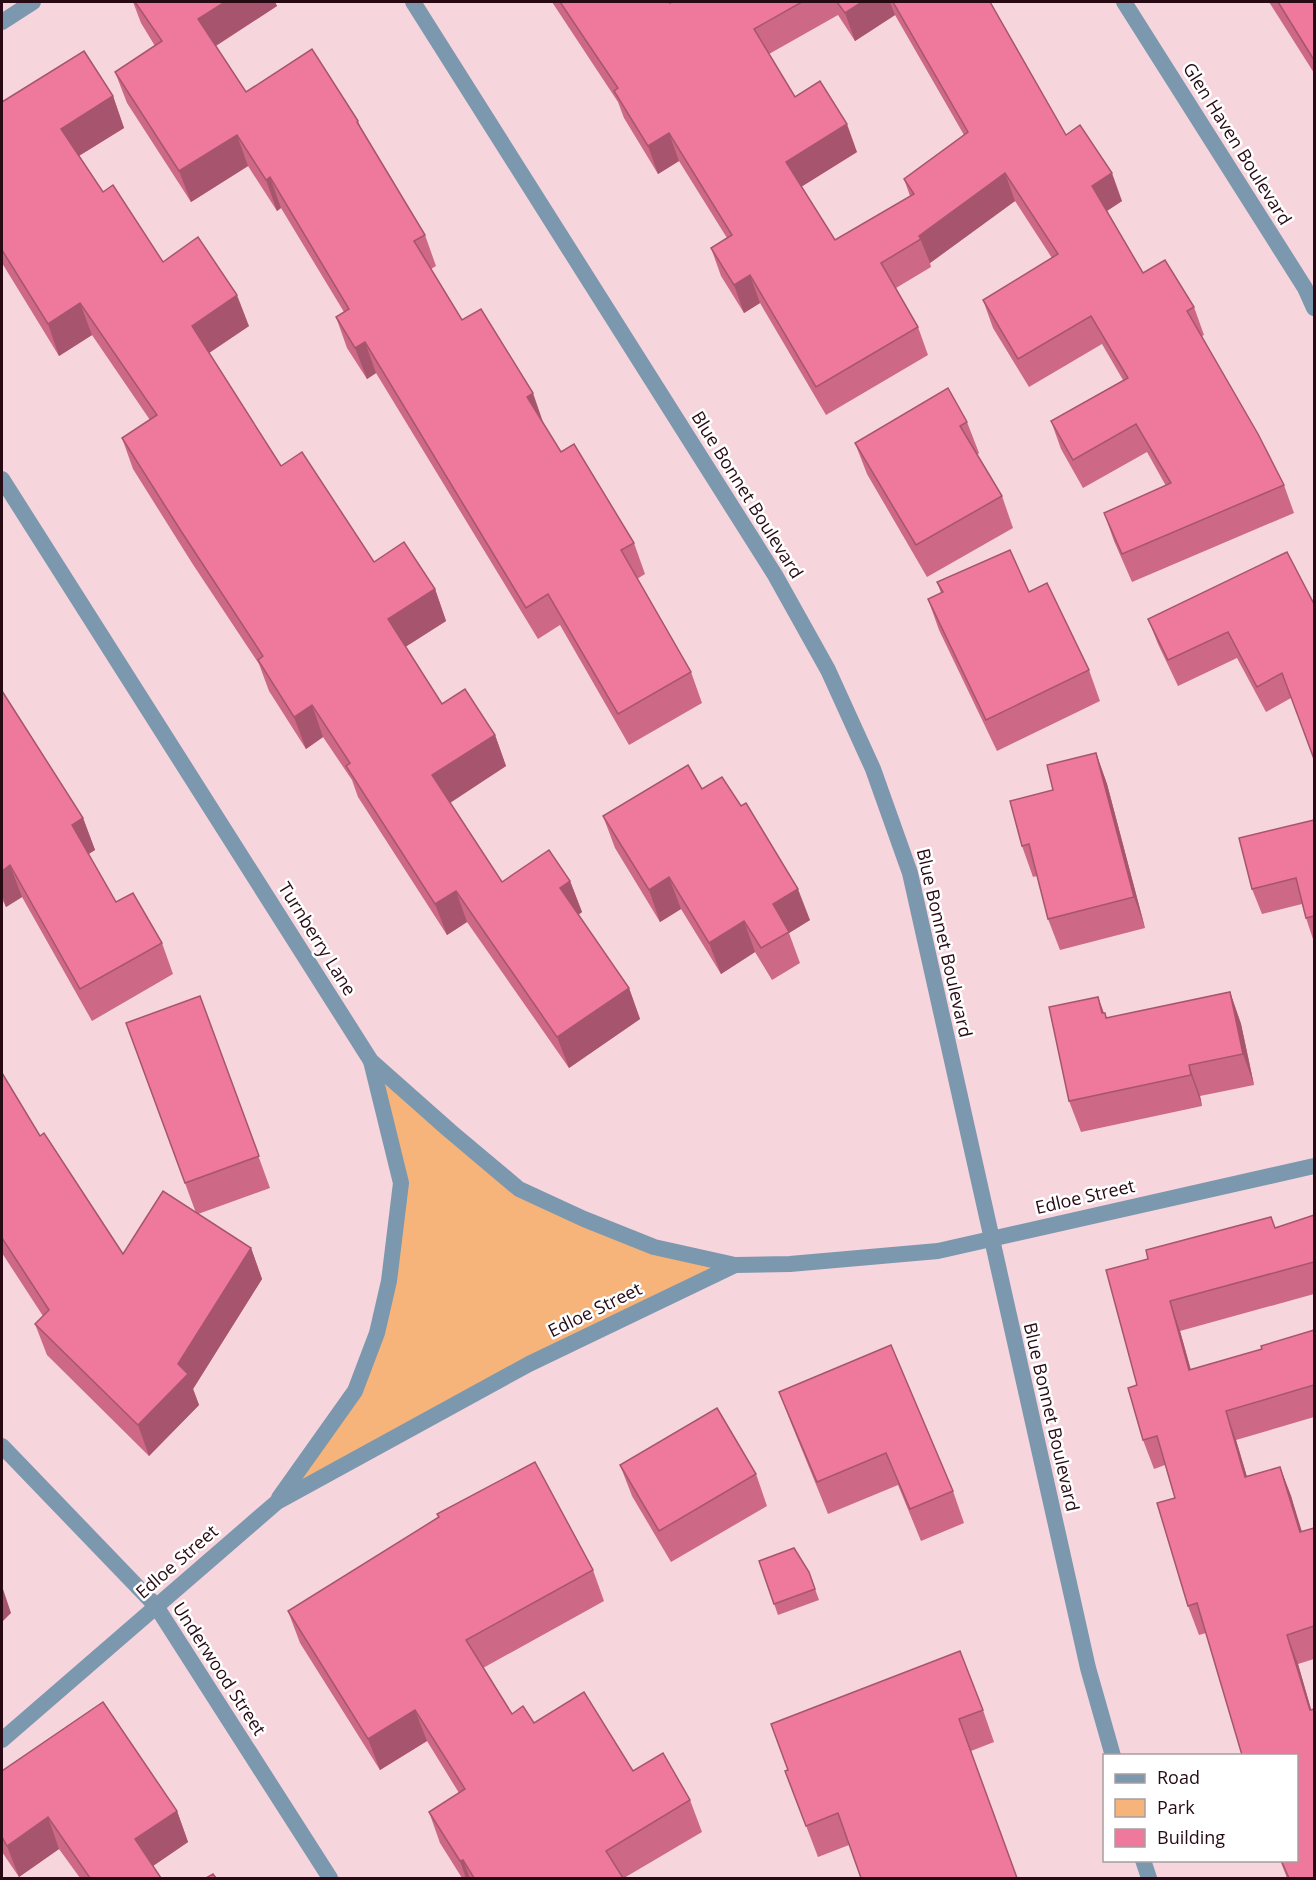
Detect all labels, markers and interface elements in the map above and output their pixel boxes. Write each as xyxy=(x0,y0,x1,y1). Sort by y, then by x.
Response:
street label: Glen Haven Boulevard xyxy=(1178,58,1298,229)
street label: Blue Bonnet Boulevard xyxy=(686,406,809,583)
street label: Blue Bonnet Boulevard xyxy=(912,846,978,1040)
street label: Turnberry Lane xyxy=(273,877,362,1000)
street label: Edloe Street xyxy=(1033,1173,1137,1219)
street label: Edloe Street xyxy=(544,1276,645,1342)
street label: Blue Bonnet Boulevard xyxy=(1019,1320,1085,1514)
street label: Edloe Street xyxy=(130,1519,223,1604)
street label: Underwood Street xyxy=(168,1597,272,1740)
legend xyxy=(1103,1754,1298,1862)
text: Road xyxy=(1157,1765,1200,1789)
text: Park xyxy=(1157,1795,1195,1819)
text: Building xyxy=(1157,1825,1225,1849)

